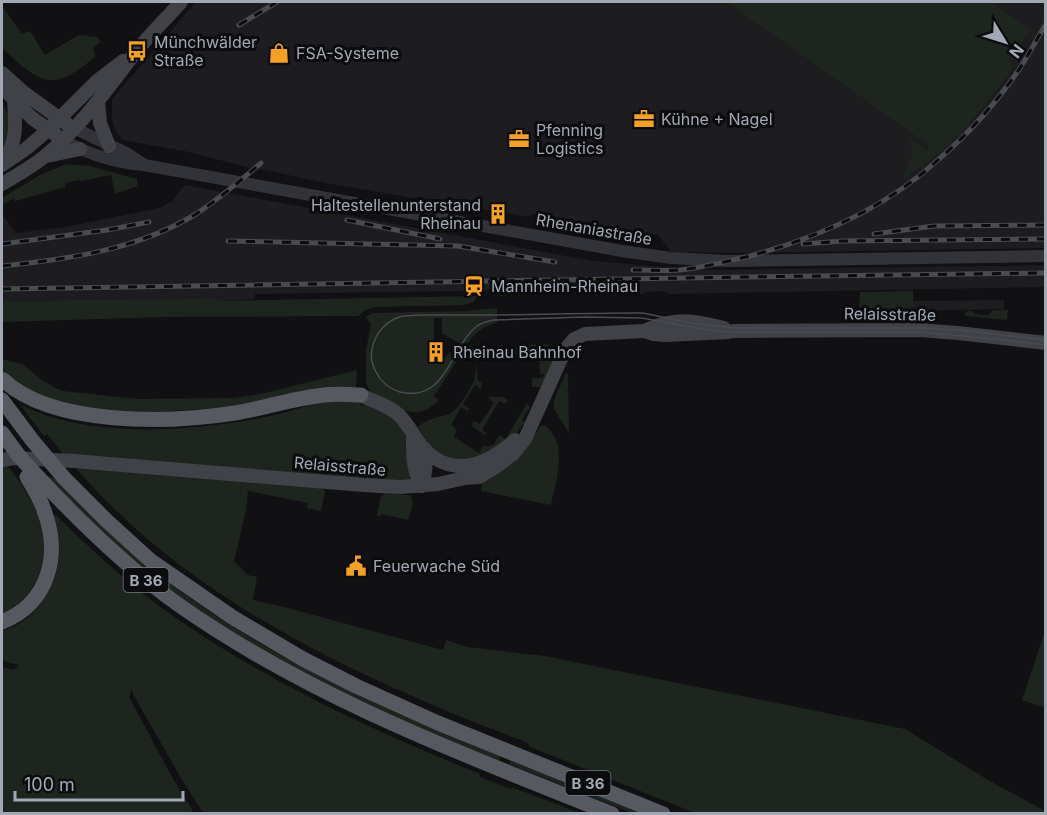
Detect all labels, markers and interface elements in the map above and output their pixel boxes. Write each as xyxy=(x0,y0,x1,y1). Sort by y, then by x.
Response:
north arrow xyxy=(975,12,1035,72)
place label: Münchwälder Straße xyxy=(154,32,257,70)
bus stop icon: Münchwälder Straße xyxy=(125,39,149,63)
text: N xyxy=(1005,40,1028,62)
shop icon: FSA-Systeme xyxy=(267,41,291,65)
place label: FSA-Systeme xyxy=(296,43,399,63)
office icon: Kühne + Nagel xyxy=(632,107,656,131)
place label: Kühne + Nagel xyxy=(661,109,773,129)
place label: Pfenning Logistics xyxy=(536,120,603,158)
office icon: Pfenning Logistics xyxy=(507,127,531,151)
place label: Haltestellenunterstand Rheinau xyxy=(311,195,481,233)
building icon: Haltestellenunterstand Rheinau xyxy=(486,202,510,226)
street label: Rhenaniastraße xyxy=(534,209,654,249)
station icon: Mannheim-Rheinau xyxy=(462,274,486,298)
place label: Mannheim-Rheinau xyxy=(491,276,638,296)
street label: Relaisstraße xyxy=(844,303,936,325)
building icon: Rheinau Bahnhof xyxy=(424,340,448,364)
place label: Rheinau Bahnhof xyxy=(453,342,582,362)
street label: Relaisstraße xyxy=(293,452,387,480)
public building icon: Feuerwache Süd xyxy=(344,554,368,578)
place label: Feuerwache Süd xyxy=(373,556,500,576)
road number: B 36 xyxy=(124,568,168,592)
scale bar xyxy=(15,764,183,802)
road number: B 36 xyxy=(566,771,610,795)
text: 100 m xyxy=(24,774,75,795)

